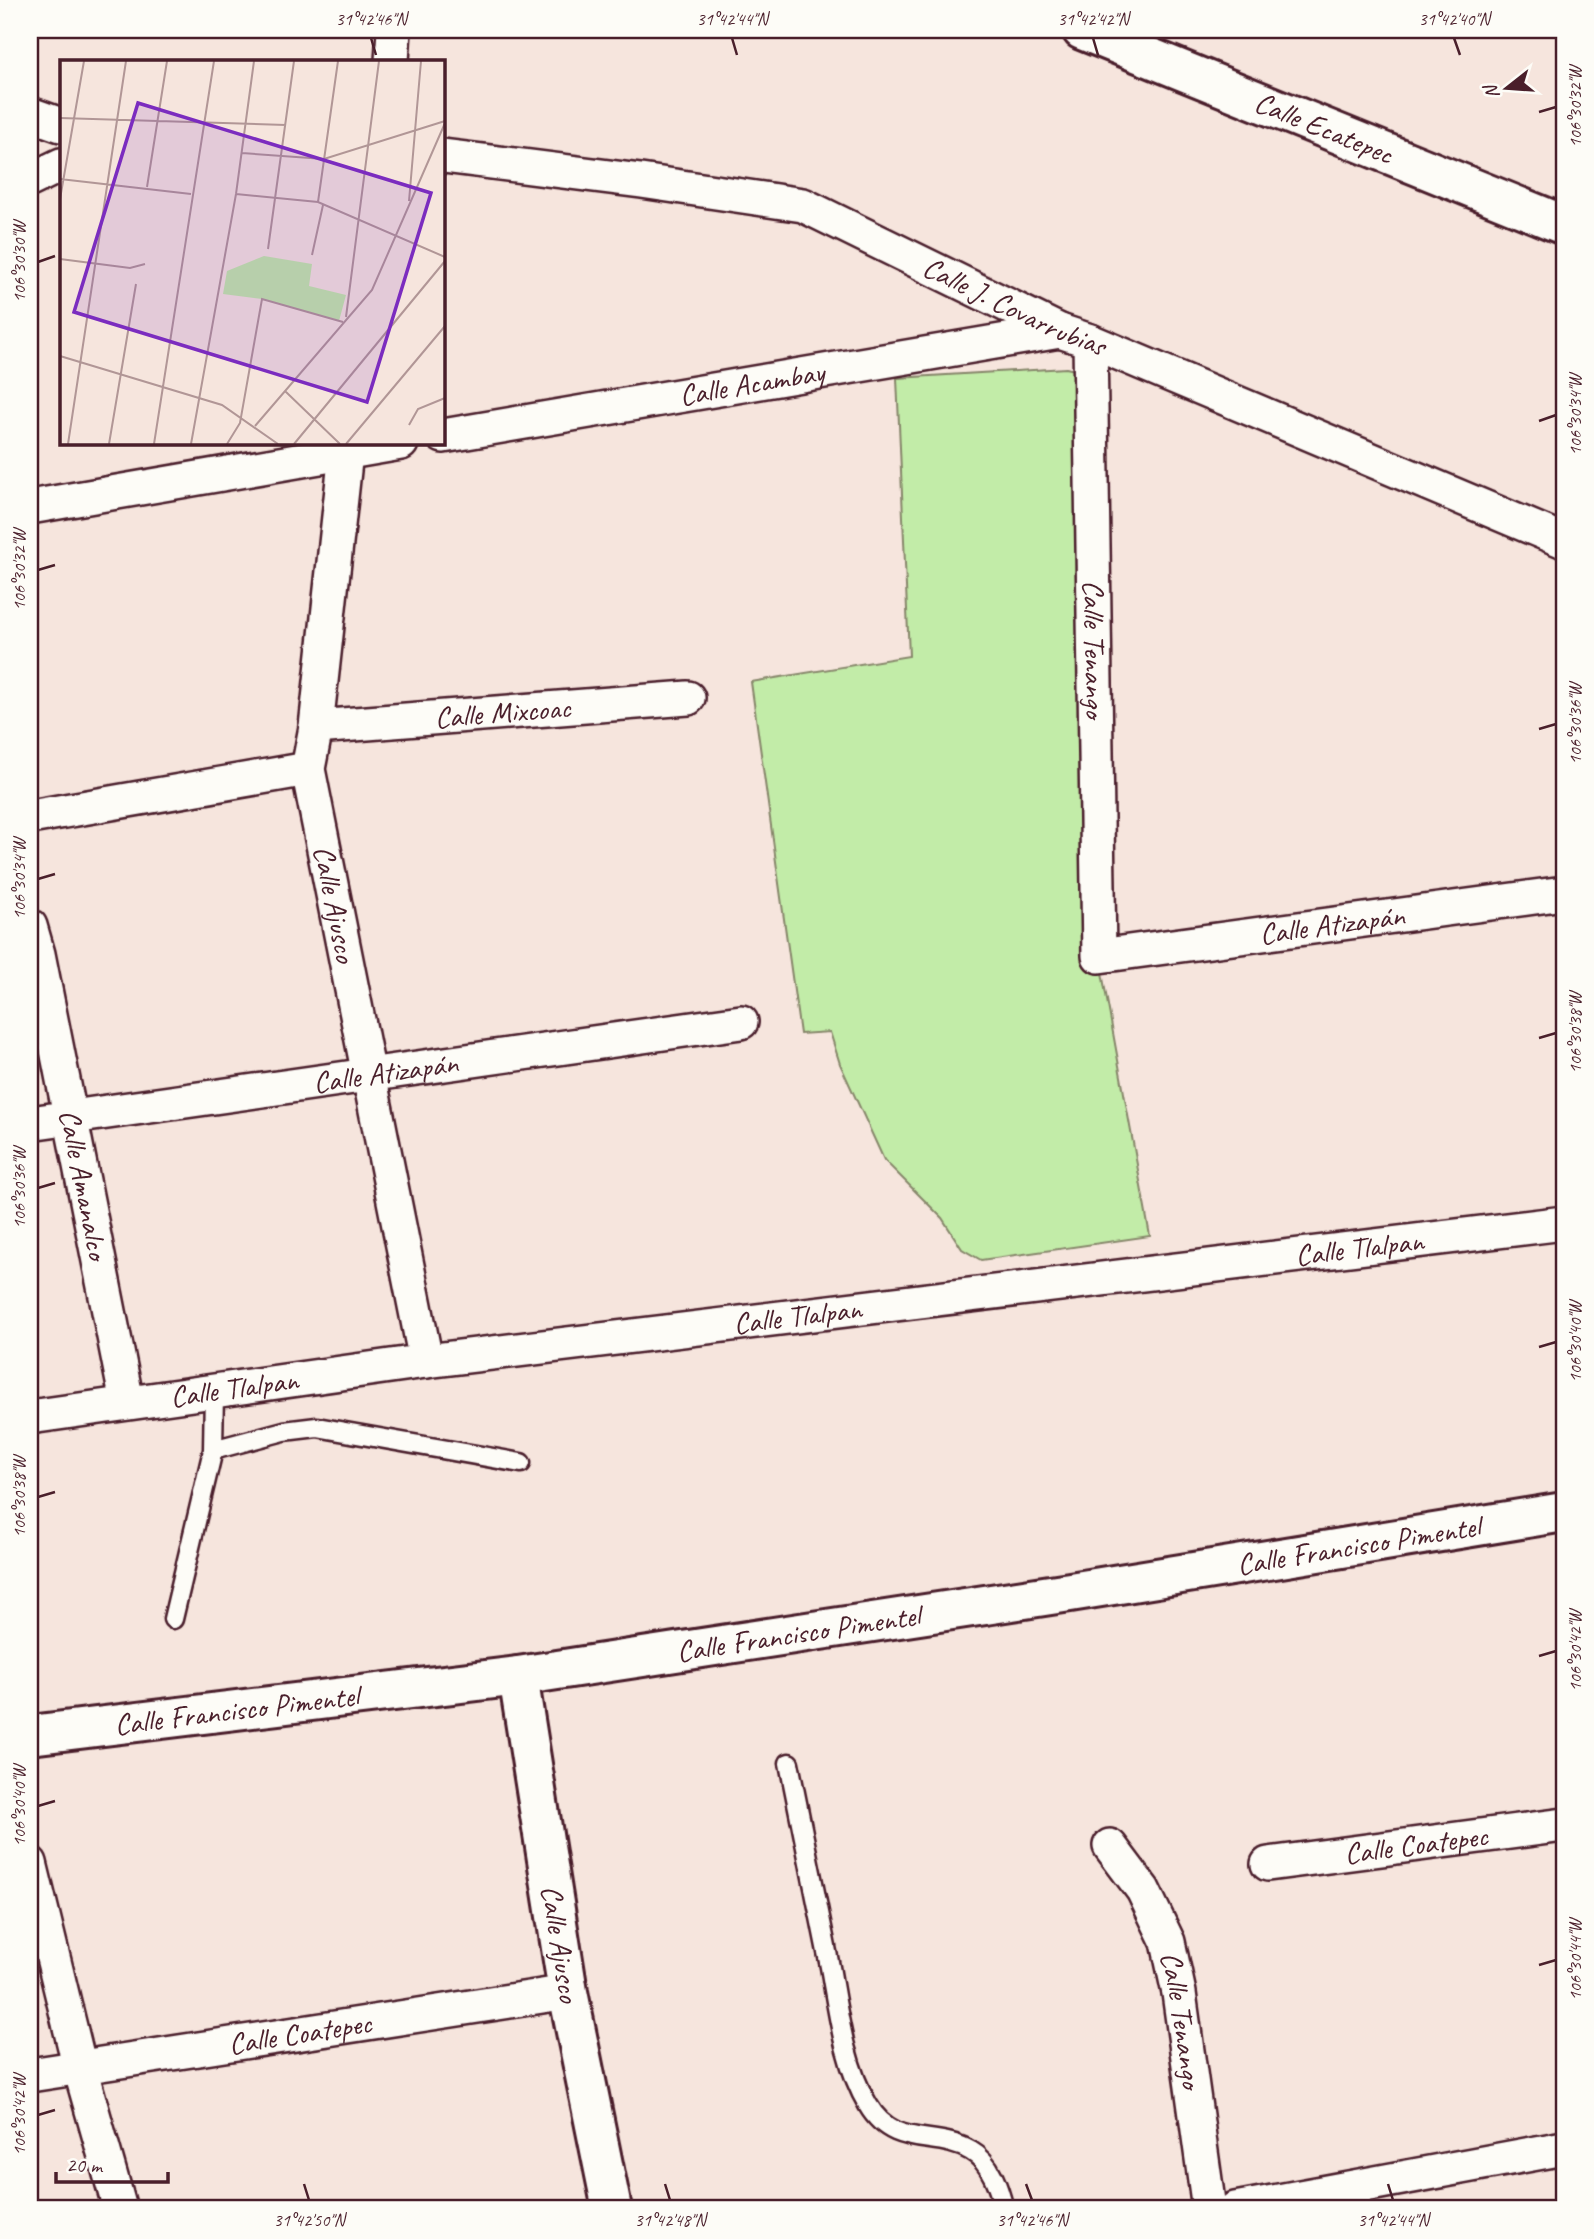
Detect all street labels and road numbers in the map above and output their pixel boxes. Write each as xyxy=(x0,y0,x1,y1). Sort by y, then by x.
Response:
street label: Calle Ecatepec xyxy=(1249,83,1399,173)
street label: Calle J. Covarrubias xyxy=(917,248,1114,366)
street label: Calle Acambay xyxy=(676,352,830,414)
street label: Calle Tenango xyxy=(1075,580,1115,722)
street label: Calle Mixcoac xyxy=(433,688,573,737)
street label: Calle Ajusco xyxy=(305,842,365,967)
street label: Calle Atizapán xyxy=(1257,896,1408,953)
street label: Calle Atizapán xyxy=(311,1043,462,1102)
street label: Calle Amanalco xyxy=(50,1106,118,1266)
street label: Calle Tlalpan xyxy=(1293,1221,1427,1274)
street label: Calle Tlalpan xyxy=(731,1289,865,1343)
street label: Calle Tlalpan xyxy=(168,1360,302,1416)
street label: Calle Francisco Pimentel xyxy=(1234,1506,1487,1584)
street label: Calle Francisco Pimentel xyxy=(674,1595,927,1671)
street label: Calle Francisco Pimentel xyxy=(112,1676,366,1744)
street label: Calle Coatepec xyxy=(1342,1816,1491,1873)
street label: Calle Ajusco xyxy=(532,1882,589,2007)
street label: Calle Tenango xyxy=(1152,1948,1212,2094)
street label: Calle Coatepec xyxy=(226,2003,375,2063)

